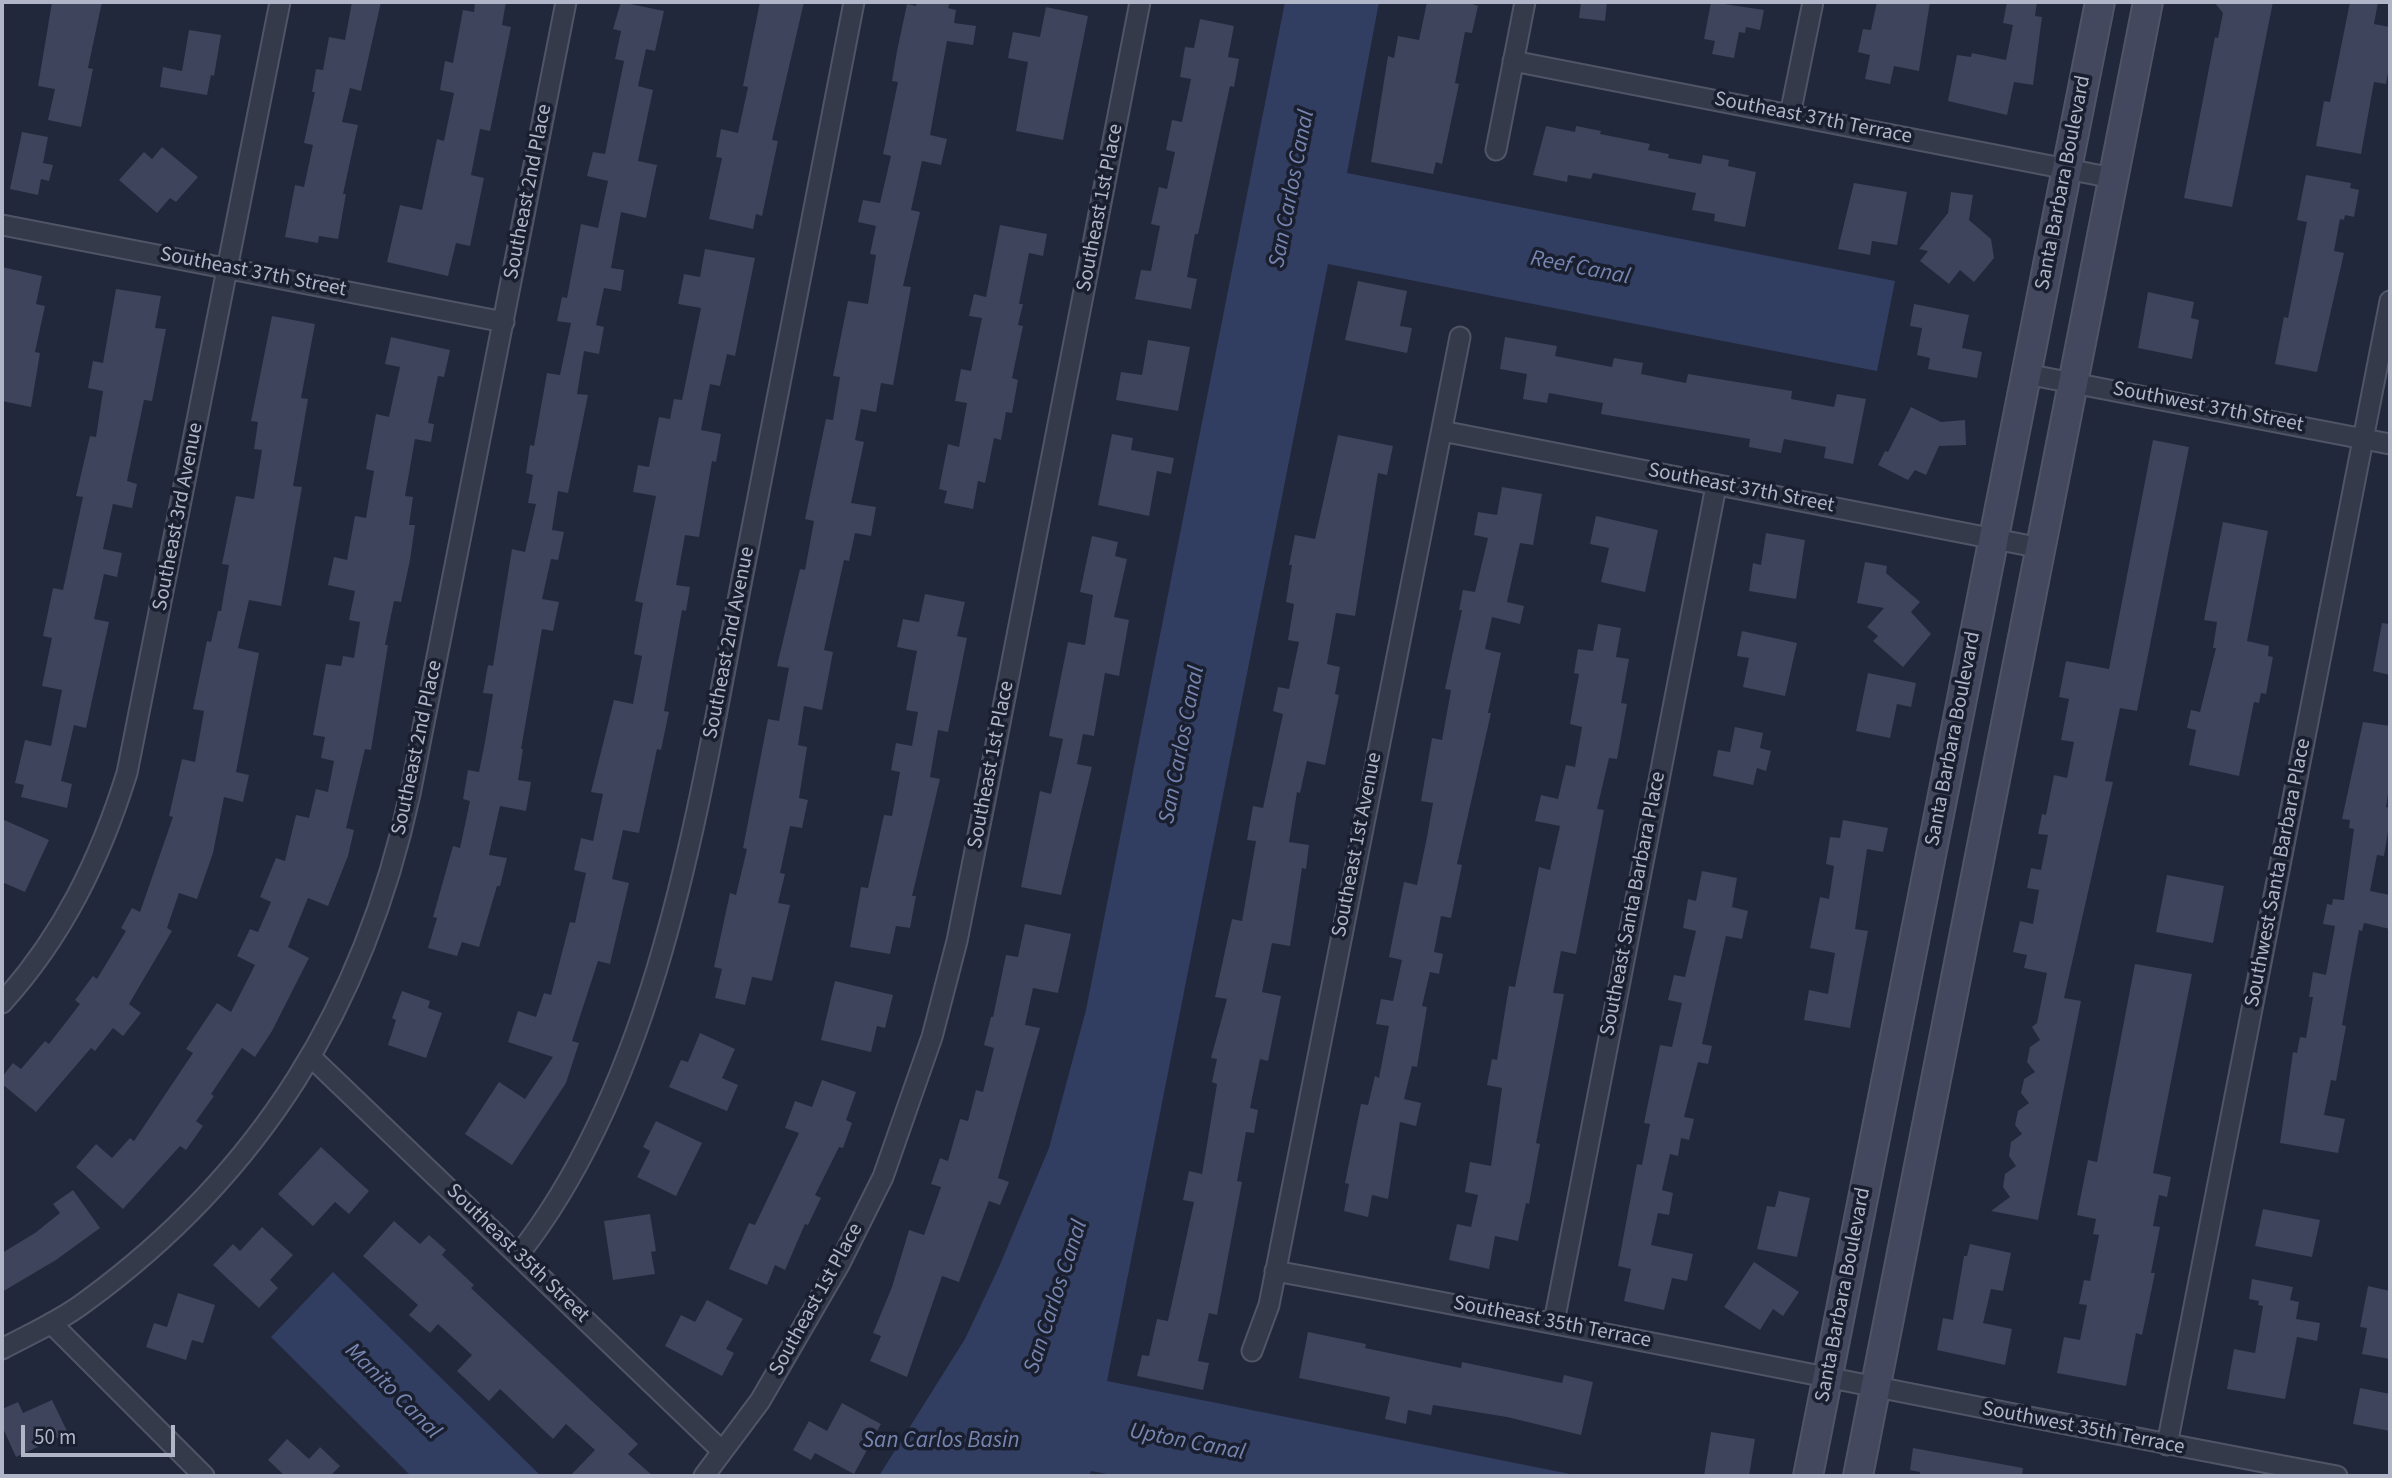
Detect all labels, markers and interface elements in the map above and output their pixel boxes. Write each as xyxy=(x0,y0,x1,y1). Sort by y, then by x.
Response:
street label: Santa Barbara Boulevard xyxy=(2031,74,2097,292)
street label: Southeast 37th Terrace xyxy=(1712,87,1914,151)
street label: Southeast 2nd Place xyxy=(500,102,558,282)
water label: San Carlos Canal xyxy=(1264,108,1322,270)
street label: Southeast 1st Place xyxy=(1072,122,1130,294)
street label: Southeast 37th Street xyxy=(158,243,348,303)
water label: Reef Canal xyxy=(1528,246,1632,292)
street label: Southwest 37th Street xyxy=(2110,377,2306,439)
street label: Southeast 3rd Avenue xyxy=(148,421,210,613)
street label: Southeast 37th Street xyxy=(1646,459,1836,519)
street label: Southeast 2nd Avenue xyxy=(699,545,761,741)
street label: Santa Barbara Boulevard xyxy=(1921,630,1987,848)
street label: Southeast 2nd Place xyxy=(387,658,449,838)
water label: San Carlos Canal xyxy=(1154,664,1212,826)
street label: Southeast 1st Place xyxy=(963,679,1021,851)
street label: Southwest Santa Barbara Place xyxy=(2241,736,2317,1010)
street label: Southeast 1st Avenue xyxy=(1328,750,1388,940)
street label: Southeast Santa Barbara Place xyxy=(1596,770,1672,1038)
street label: Southeast 35th Street xyxy=(440,1179,594,1329)
street label: Santa Barbara Boulevard xyxy=(1811,1186,1877,1404)
water label: San Carlos Canal xyxy=(1019,1217,1095,1377)
street label: Southeast 1st Place xyxy=(765,1219,869,1381)
street label: Southeast 35th Terrace xyxy=(1451,1291,1653,1355)
water label: Manito Canal xyxy=(338,1338,446,1446)
street label: Southwest 35th Terrace xyxy=(1980,1397,2186,1461)
scale bar xyxy=(24,1412,178,1456)
water label: Upton Canal xyxy=(1127,1418,1247,1468)
text: 50 m xyxy=(34,1422,76,1452)
water label: San Carlos Basin xyxy=(862,1428,1020,1456)

